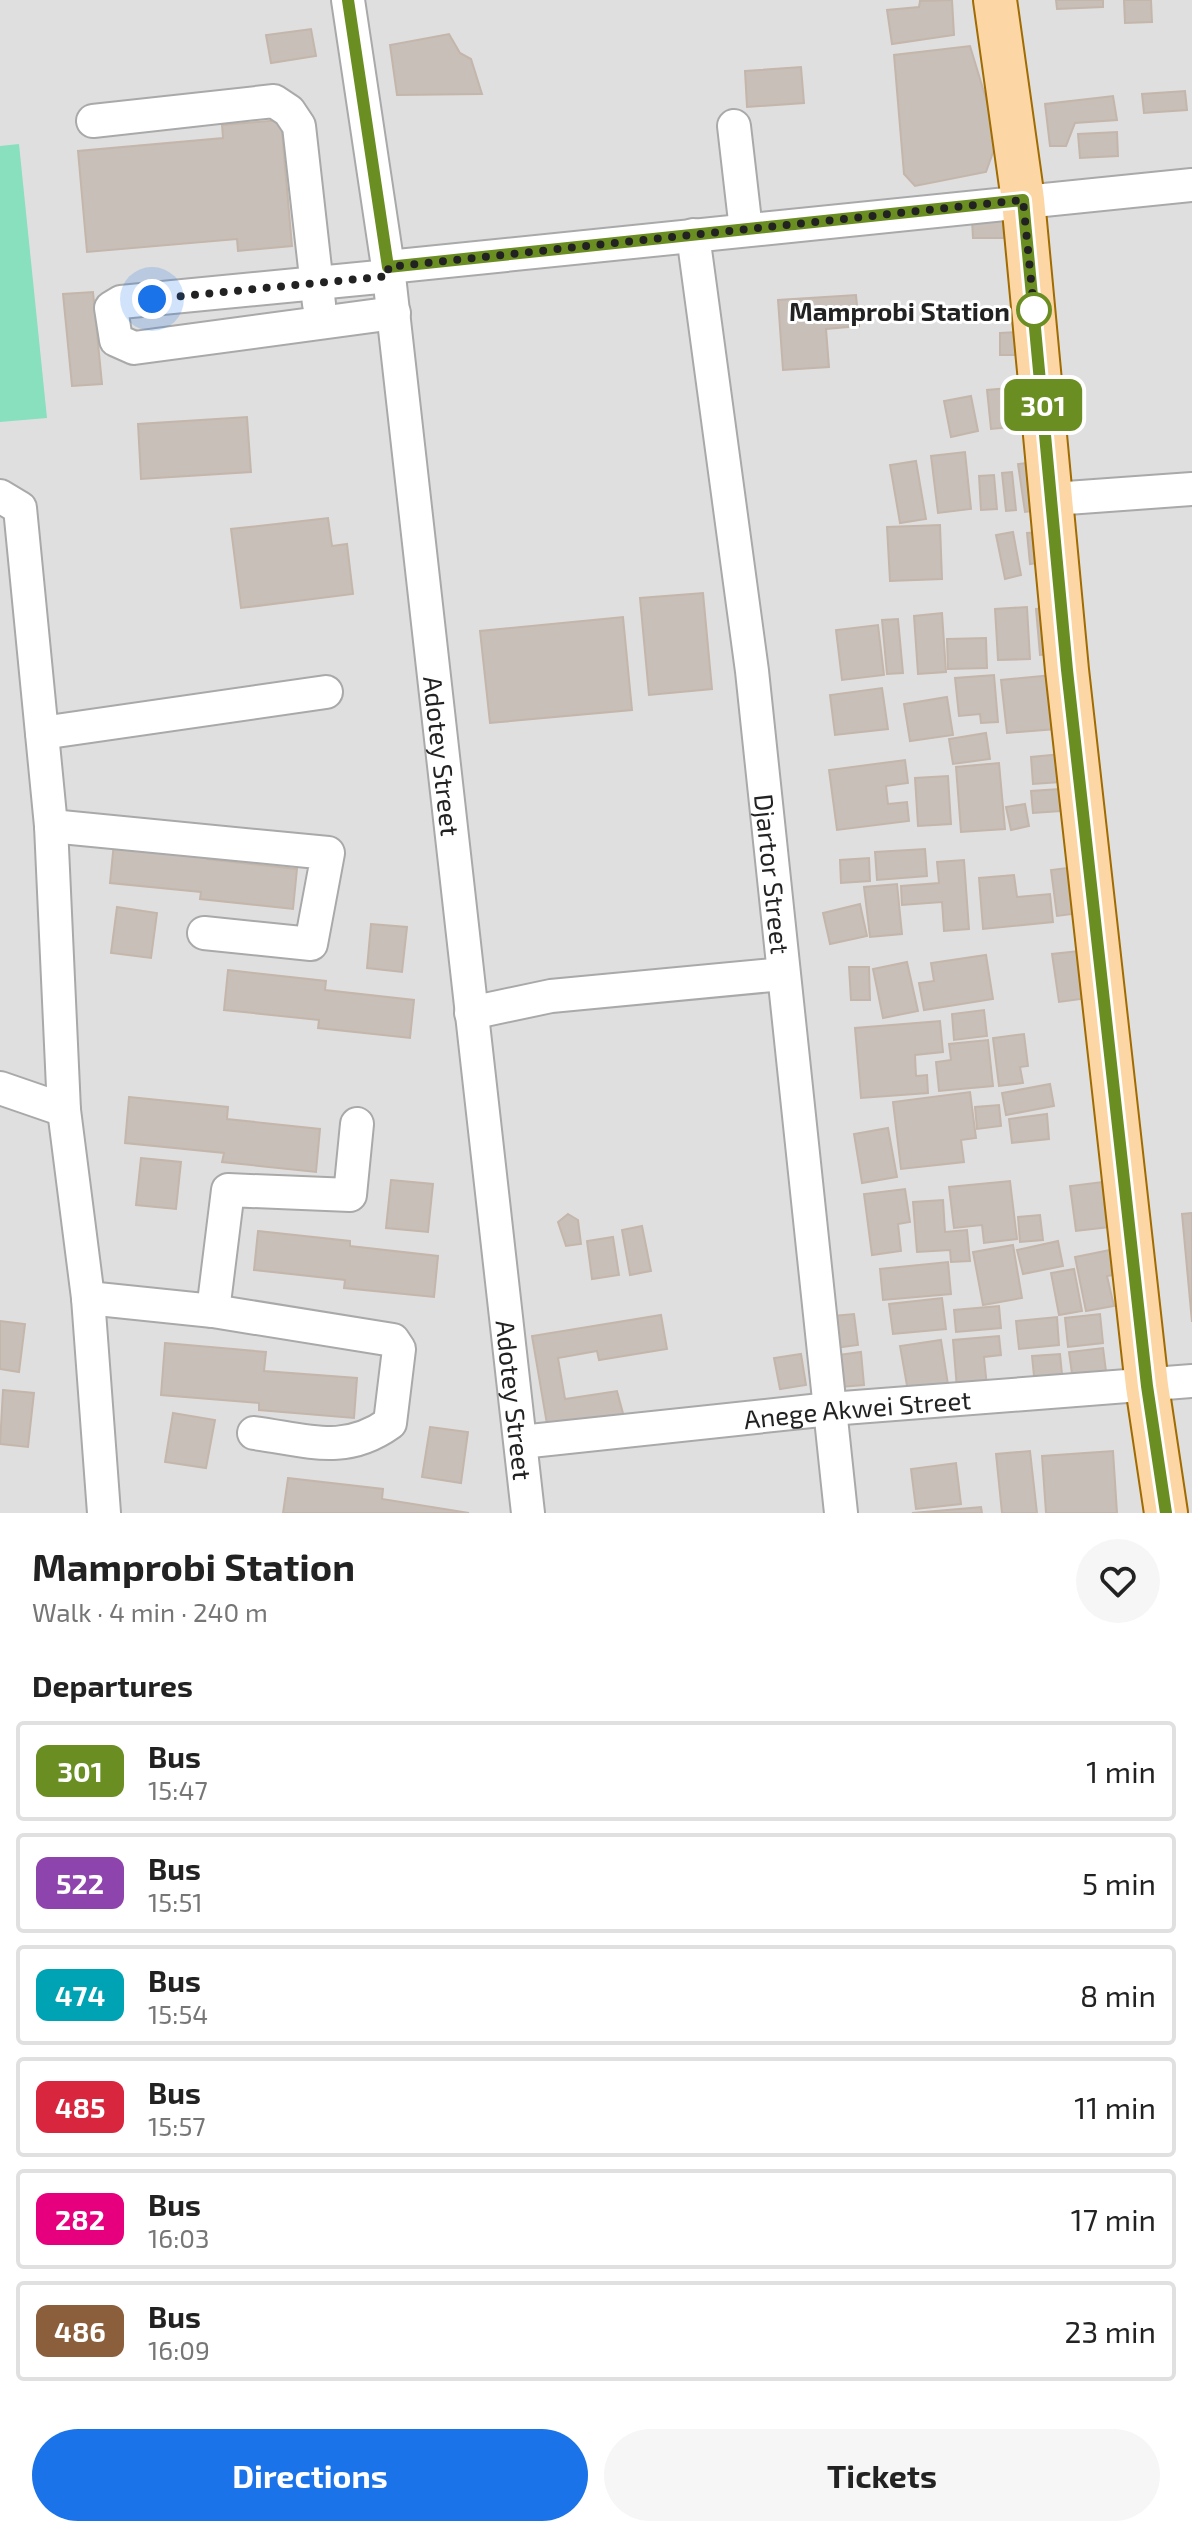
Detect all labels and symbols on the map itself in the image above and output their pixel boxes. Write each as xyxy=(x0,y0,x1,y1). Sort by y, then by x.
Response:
your location xyxy=(132,279,172,319)
marker: Mamprobi Station xyxy=(1017,293,1051,327)
place label: Mamprobi Station xyxy=(789,295,1010,326)
line badge: 301 xyxy=(997,379,1089,431)
street label: Adotey Street xyxy=(419,674,467,838)
street label: Djartor Street xyxy=(750,792,797,956)
street label: Adotey Street xyxy=(491,1318,540,1482)
street label: Anege Akwei Street xyxy=(742,1383,972,1434)

